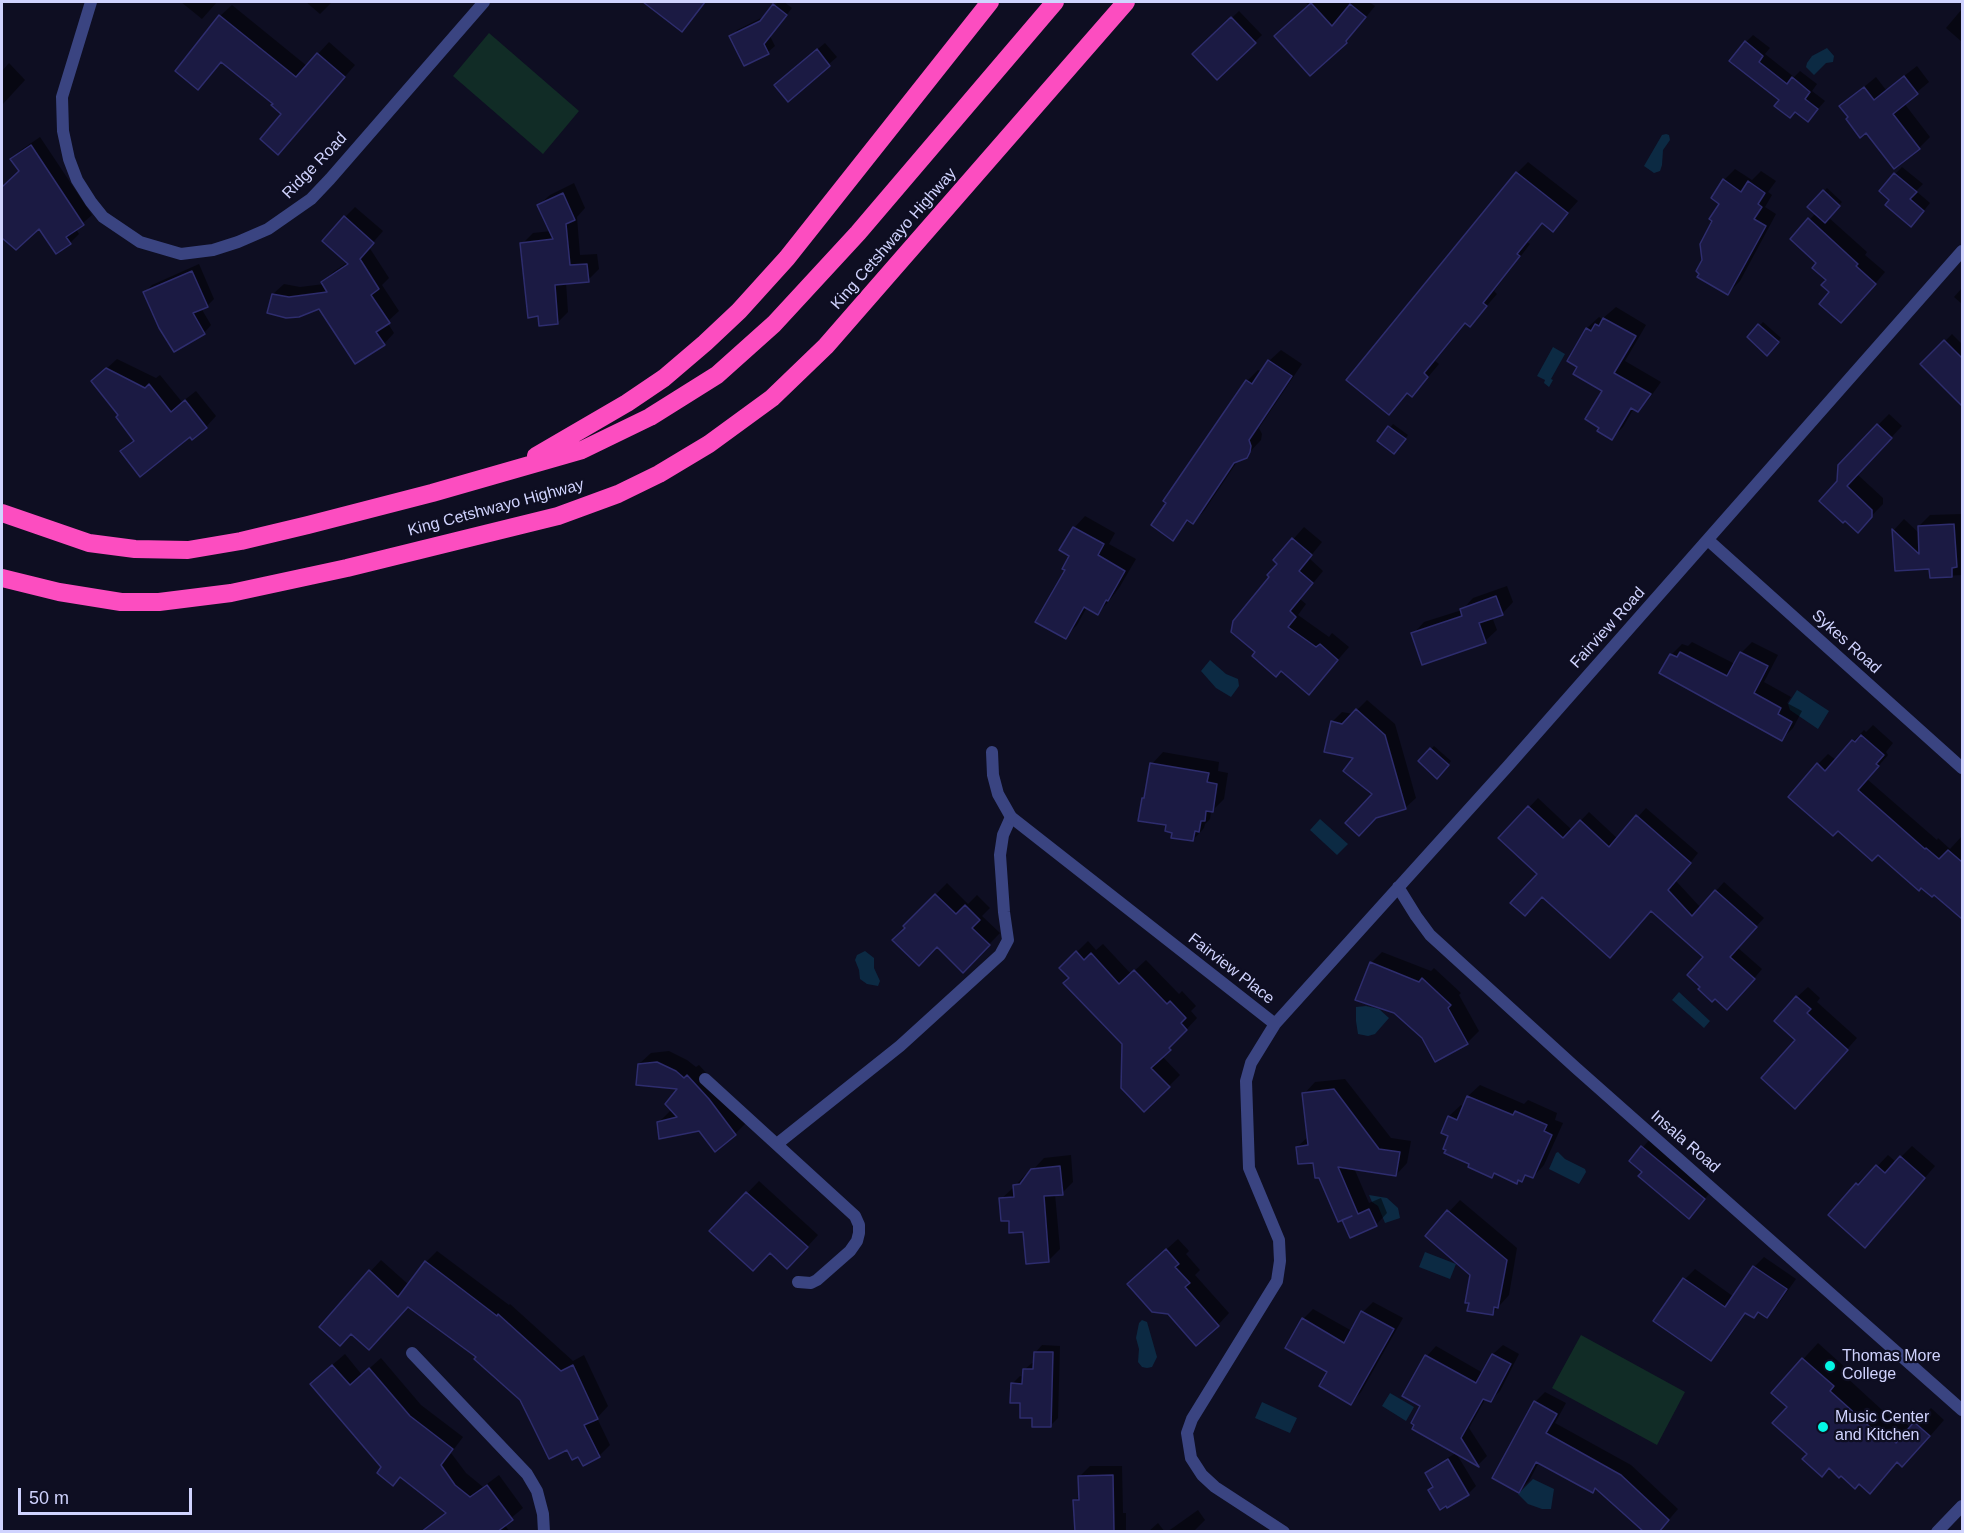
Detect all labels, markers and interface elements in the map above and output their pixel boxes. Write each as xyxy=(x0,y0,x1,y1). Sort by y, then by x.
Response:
street label: Ridge Road xyxy=(279,129,351,203)
street label: King Cetshwayo Highway xyxy=(827,164,961,314)
street label: King Cetshwayo Highway xyxy=(406,475,586,541)
street label: Fairview Road xyxy=(1567,584,1649,672)
street label: Sykes Road xyxy=(1808,606,1884,678)
street label: Fairview Place xyxy=(1184,929,1278,1009)
street label: Insala Road xyxy=(1646,1107,1724,1177)
place label: Thomas More College xyxy=(1842,1347,1941,1385)
marker: Thomas More College xyxy=(1823,1359,1837,1373)
place label: Music Center and Kitchen xyxy=(1835,1408,1929,1446)
marker: Music Center and Kitchen xyxy=(1816,1420,1830,1434)
scale bar xyxy=(21,1476,195,1514)
text: 50 m xyxy=(29,1488,69,1508)

